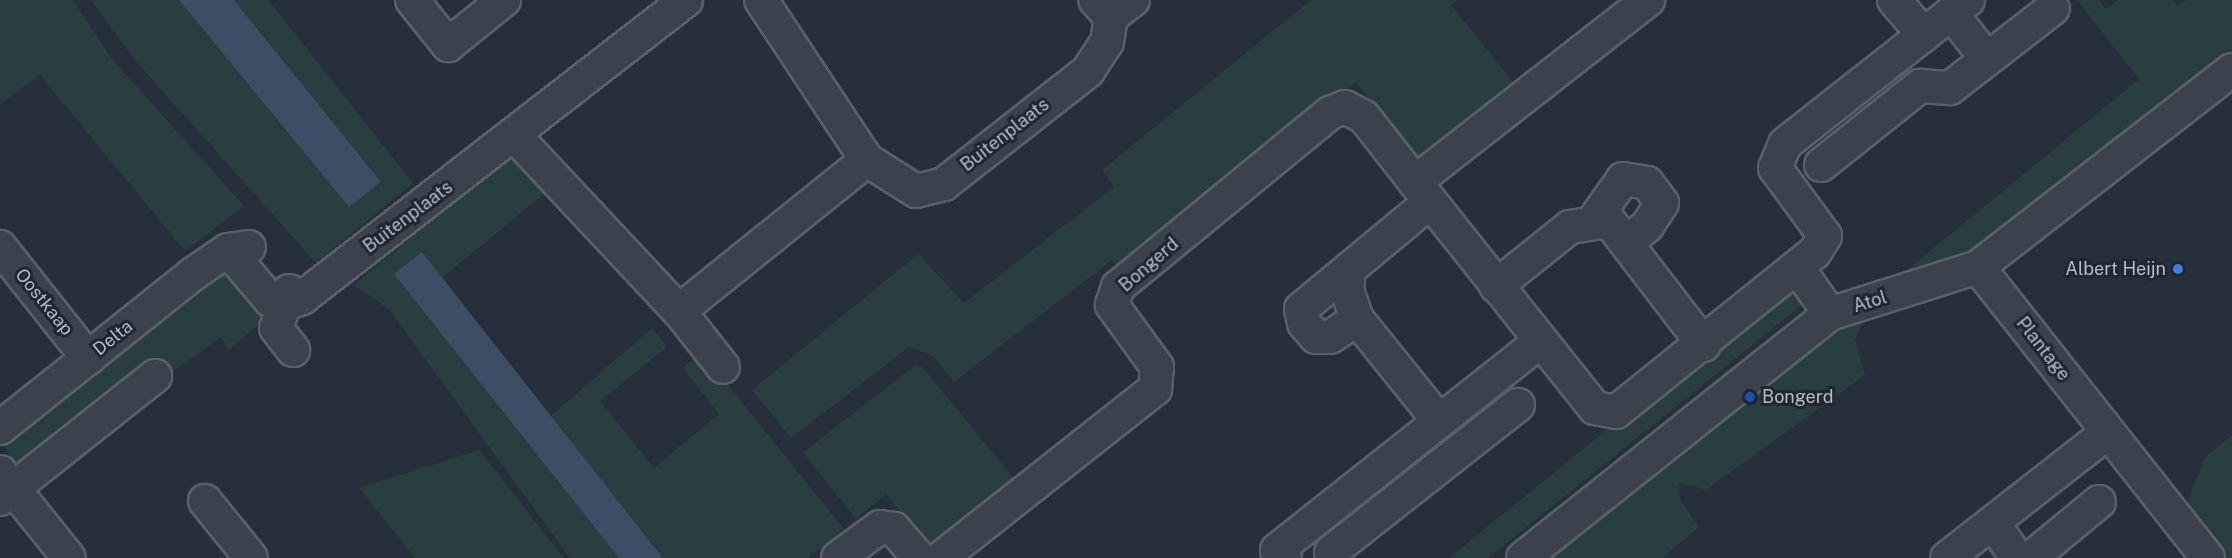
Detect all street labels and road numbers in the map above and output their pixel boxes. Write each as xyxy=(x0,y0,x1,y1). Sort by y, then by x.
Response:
street label: Buitenplaats xyxy=(957,94,1053,176)
street label: Buitenplaats xyxy=(359,176,457,258)
street label: Bongerd xyxy=(1115,233,1183,297)
street label: Oostkaap xyxy=(11,264,77,340)
street label: Atol xyxy=(1850,287,1890,317)
street label: Plantage xyxy=(2011,313,2075,385)
street label: Delta xyxy=(89,316,137,360)

